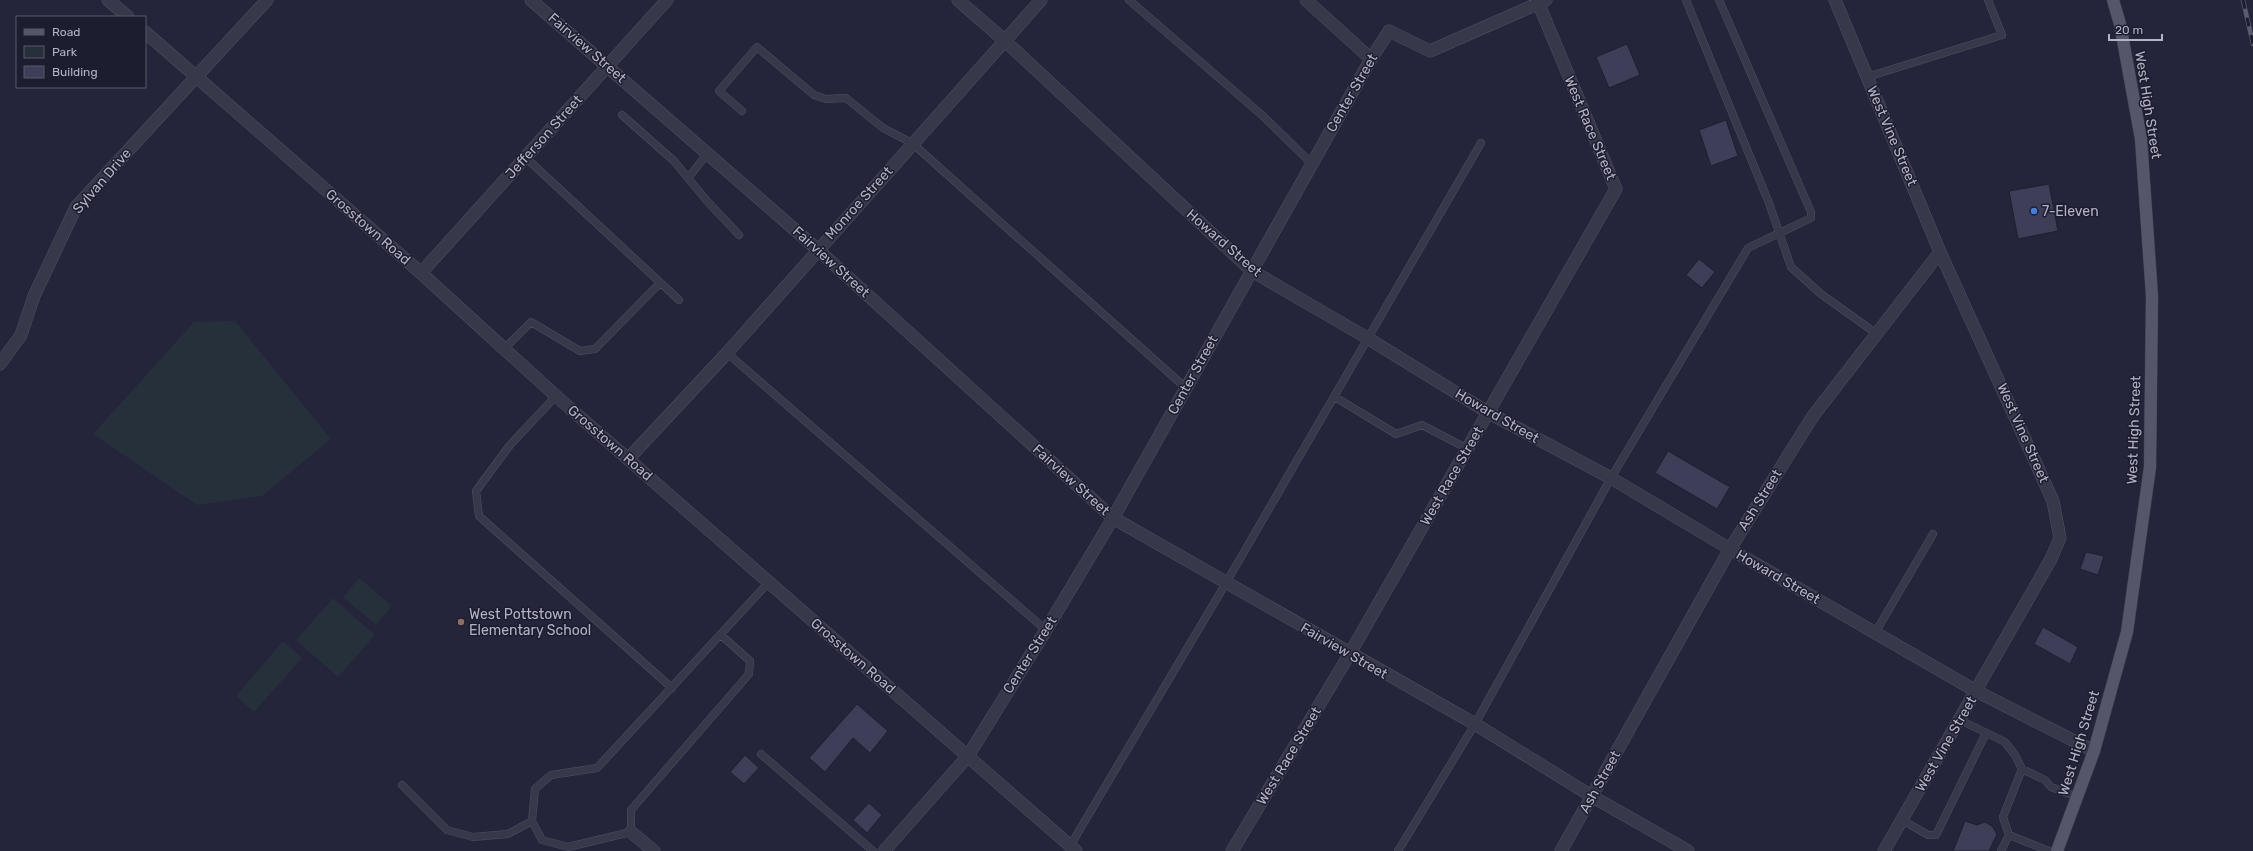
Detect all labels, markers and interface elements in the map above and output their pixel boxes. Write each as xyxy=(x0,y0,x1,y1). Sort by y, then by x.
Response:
street label: Fairview Street xyxy=(545,9,630,87)
legend xyxy=(16,16,146,88)
scale bar xyxy=(2109,16,2162,42)
text: 20 m xyxy=(2115,23,2143,37)
text: Road xyxy=(52,25,80,39)
text: Park xyxy=(52,45,78,59)
street label: Center Street xyxy=(1323,50,1382,135)
street label: West High Street xyxy=(2131,50,2165,161)
text: Building xyxy=(52,65,98,79)
street label: West Race Street xyxy=(1560,74,1620,183)
street label: West Vine Street xyxy=(1863,83,1921,189)
street label: Jefferson Street xyxy=(502,91,586,182)
street label: Sylvan Drive xyxy=(69,145,135,217)
street label: Monroe Street xyxy=(822,163,897,243)
street label: Grosstown Road xyxy=(322,186,414,268)
place label: 7-Eleven xyxy=(2042,203,2099,220)
street label: Howard Street xyxy=(1183,206,1265,281)
marker: 7-Eleven xyxy=(2029,206,2039,216)
street label: Fairview Street xyxy=(789,223,873,301)
street label: Center Street xyxy=(1164,332,1222,418)
street label: West High Street xyxy=(2124,375,2144,485)
street label: West Vine Street xyxy=(1993,381,2053,486)
street label: Howard Street xyxy=(1452,385,1542,447)
street label: Grosstown Road xyxy=(564,402,656,484)
street label: West Race Street xyxy=(1417,423,1487,528)
street label: Fairview Street xyxy=(1029,441,1113,519)
street label: Ash Street xyxy=(1735,466,1786,534)
street label: Howard Street xyxy=(1733,546,1823,608)
place label: West Pottstown Elementary School xyxy=(469,606,591,639)
street label: Center Street xyxy=(1000,613,1061,697)
street label: Grosstown Road xyxy=(807,615,899,697)
marker: West Pottstown Elementary School xyxy=(456,617,466,627)
street label: Fairview Street xyxy=(1297,619,1391,683)
street label: West High Street xyxy=(2055,688,2103,798)
street label: West Vine Street xyxy=(1912,693,1980,795)
street label: West Race Street xyxy=(1253,704,1325,808)
street label: Ash Street xyxy=(1576,747,1624,816)

